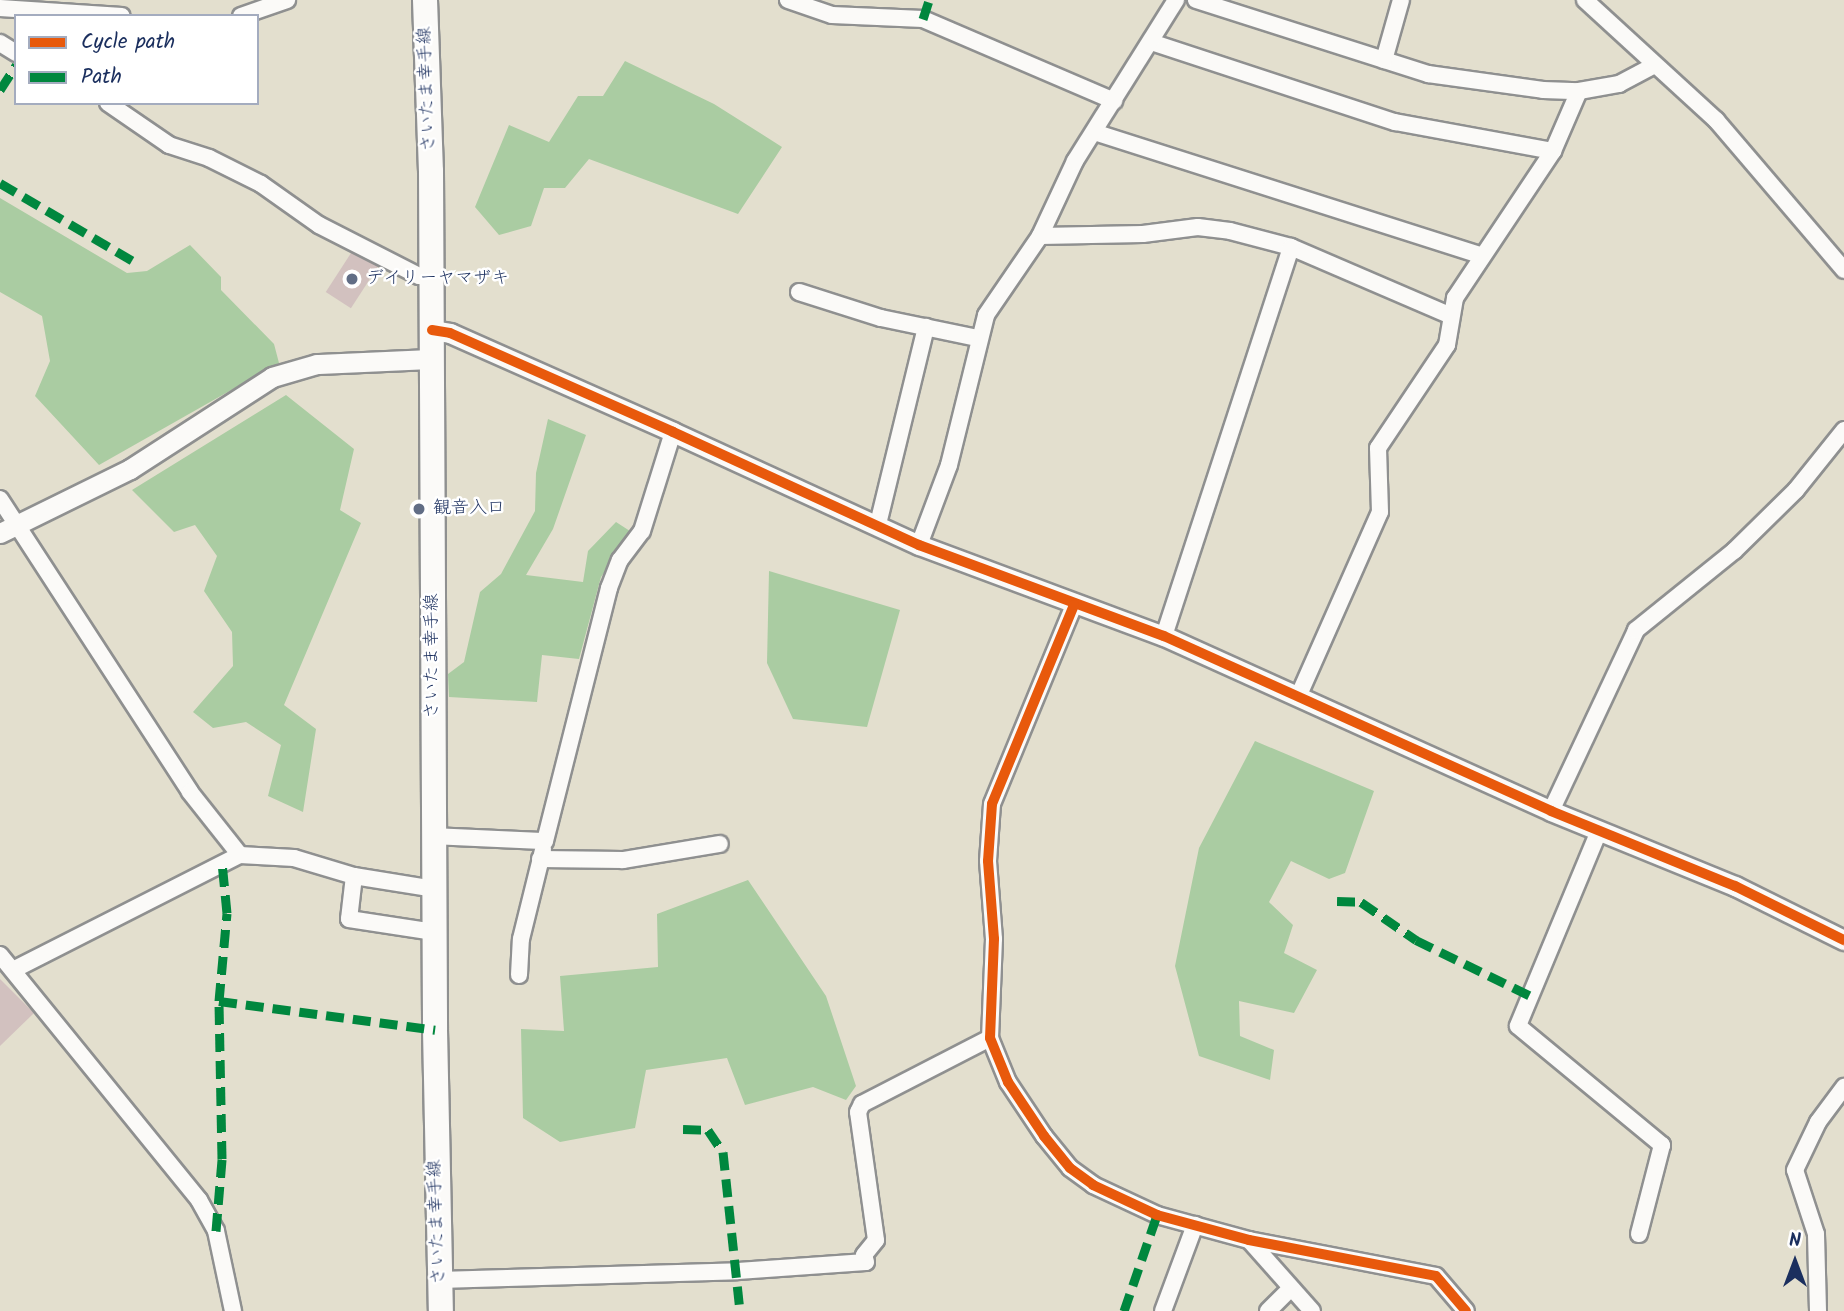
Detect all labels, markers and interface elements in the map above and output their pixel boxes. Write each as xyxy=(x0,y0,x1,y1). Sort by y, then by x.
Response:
legend xyxy=(14,14,259,105)
text: Cycle path xyxy=(81,26,175,59)
street label: さいたま幸手線 xyxy=(415,26,441,152)
text: Path xyxy=(81,61,122,94)
place label: デイリーヤマザキ xyxy=(366,268,510,290)
marker: デイリーヤマザキ xyxy=(344,271,360,287)
place label: 観音入口 xyxy=(433,498,505,520)
marker: 観音入口 xyxy=(411,501,427,517)
street label: さいたま幸手線 xyxy=(422,593,444,719)
street label: さいたま幸手線 xyxy=(425,1159,451,1285)
text: N xyxy=(1789,1226,1801,1256)
north arrow xyxy=(1760,1227,1830,1297)

